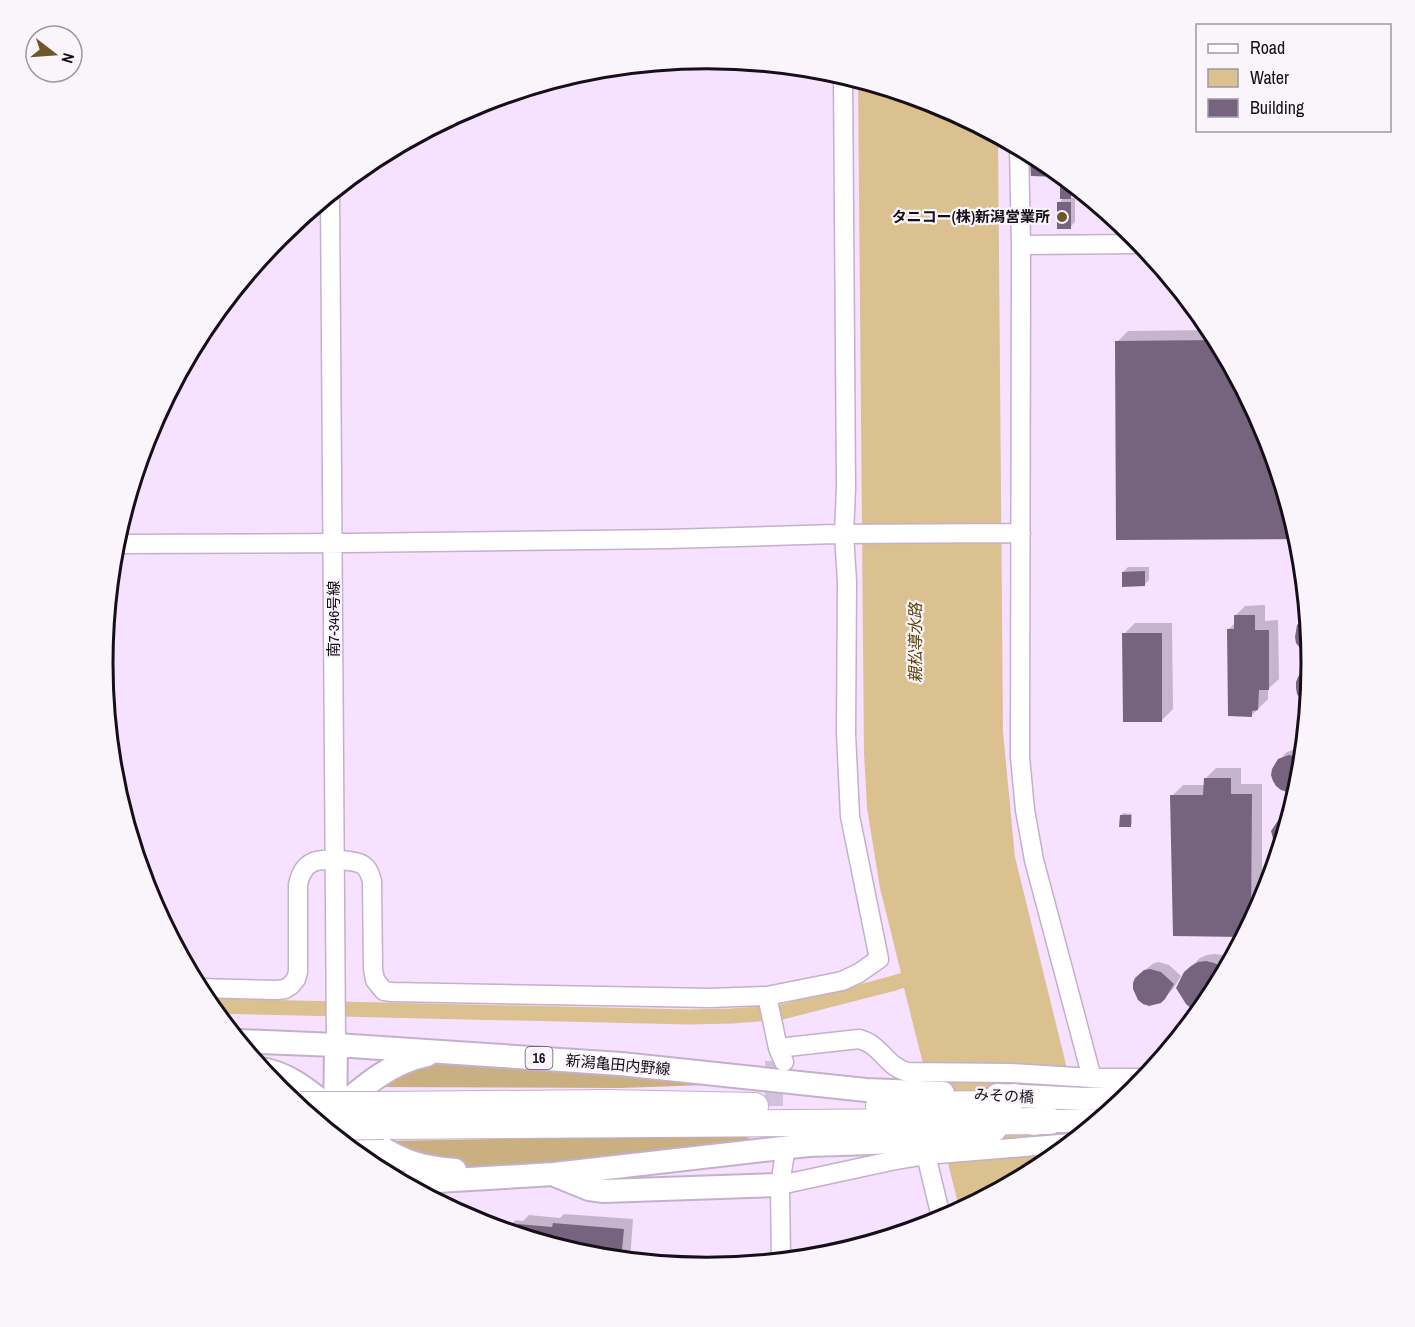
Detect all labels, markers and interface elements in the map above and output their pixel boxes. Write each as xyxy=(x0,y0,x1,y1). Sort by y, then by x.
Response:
north arrow xyxy=(24,24,84,84)
legend xyxy=(1196,24,1391,132)
text: Road xyxy=(1250,35,1285,60)
text: N xyxy=(56,51,80,66)
text: Water xyxy=(1250,65,1289,90)
text: Building xyxy=(1250,95,1305,120)
place label: タニコー(株)新潟営業所 xyxy=(892,206,1050,227)
marker: タニコー(株)新潟営業所 xyxy=(1055,210,1069,224)
street label: 南7-346号線 xyxy=(323,581,344,657)
water label: 親松導水路 xyxy=(904,601,926,683)
road number: 16 xyxy=(526,1047,552,1069)
street label: 新潟亀田内野線 xyxy=(565,1049,671,1080)
street label: みその橋 xyxy=(974,1083,1035,1108)

